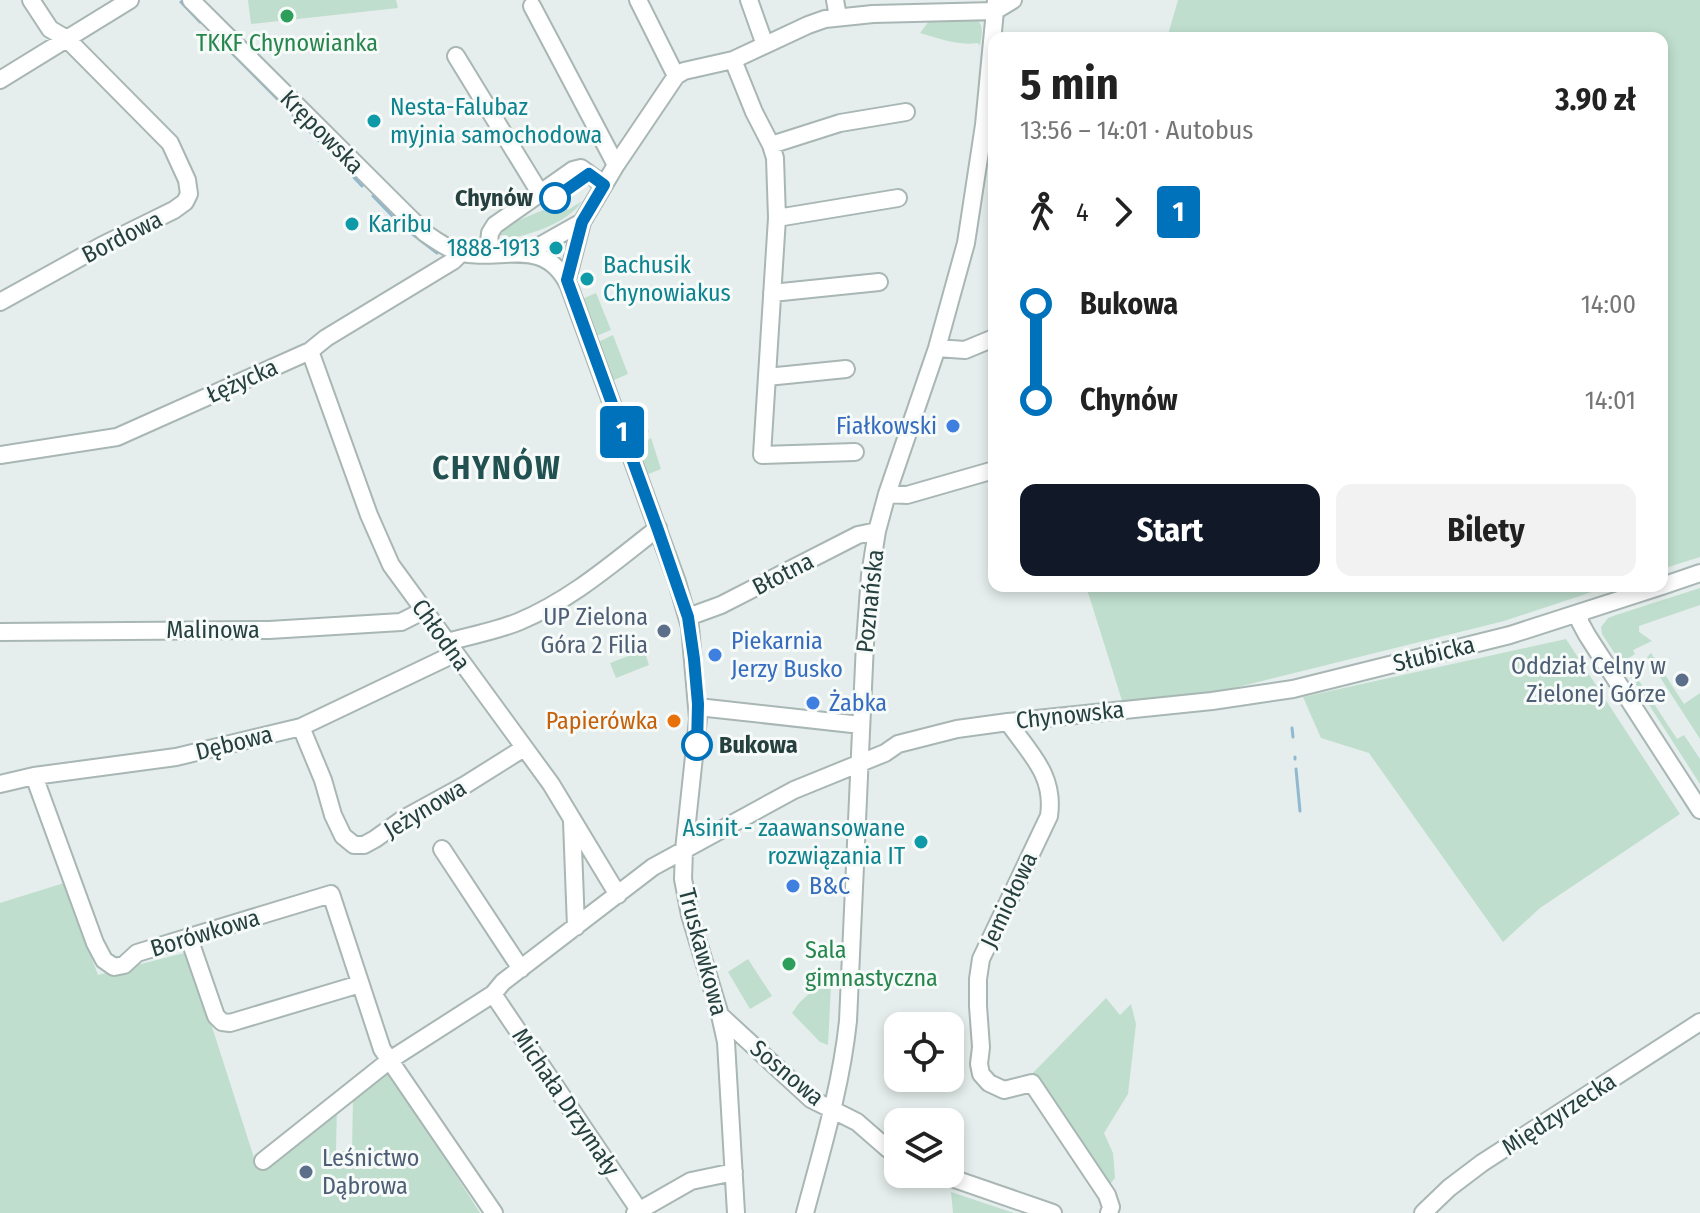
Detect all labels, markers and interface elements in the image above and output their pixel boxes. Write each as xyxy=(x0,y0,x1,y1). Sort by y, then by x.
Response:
marker: TKKF Chynowianka xyxy=(278,7,296,25)
place label: TKKF Chynowianka xyxy=(196,29,378,57)
text: 5 min xyxy=(1020,58,1119,111)
text: 3.90 zł xyxy=(1555,82,1636,118)
street label: Krępowska xyxy=(275,85,369,179)
place label: Nesta-Falubaz myjnia samochodowa xyxy=(390,93,602,149)
marker: Nesta-Falubaz myjnia samochodowa xyxy=(365,112,383,130)
text: 13:56 – 14:01 · Autobus xyxy=(1020,115,1253,146)
marker: Chynów xyxy=(540,183,570,213)
place label: Chynów xyxy=(455,184,534,212)
icon: walk xyxy=(1020,190,1064,234)
icon: forward xyxy=(1101,190,1145,234)
text: 1 xyxy=(1173,195,1184,228)
text: 4 xyxy=(1076,197,1089,228)
street label: Bordowa xyxy=(77,205,167,269)
place label: Karibu xyxy=(368,210,432,238)
marker: Karibu xyxy=(343,215,361,233)
place label: 1888-1913 xyxy=(447,234,540,262)
marker: 1888-1913 xyxy=(547,239,565,257)
place label: Bachusik Chynowiakus xyxy=(603,251,731,307)
marker: Bachusik Chynowiakus xyxy=(578,270,596,288)
text: Bukowa xyxy=(1080,286,1178,322)
text: 14:00 xyxy=(1581,289,1636,320)
street label: Łężycka xyxy=(202,353,282,409)
text: Chynów xyxy=(1080,382,1178,418)
text: 14:01 xyxy=(1585,385,1636,416)
line badge: 1 xyxy=(596,406,648,458)
place label: Fiałkowski xyxy=(836,412,937,440)
text: 1 xyxy=(616,415,628,448)
marker: Fiałkowski xyxy=(944,417,962,435)
district label: CHYNÓW xyxy=(432,447,562,487)
button: Start xyxy=(1020,484,1320,576)
button: Bilety xyxy=(1336,484,1636,576)
street label: Błotna xyxy=(748,547,818,601)
street label: Poznańska xyxy=(851,548,889,654)
street label: Chłodna xyxy=(406,594,476,676)
place label: UP Zielona Góra 2 Filia xyxy=(540,603,648,659)
street label: Malinowa xyxy=(166,616,260,644)
marker: UP Zielona Góra 2 Filia xyxy=(655,622,673,640)
place label: Piekarnia Jerzy Busko xyxy=(731,627,843,683)
street label: Słubicka xyxy=(1390,630,1478,678)
marker: Piekarnia Jerzy Busko xyxy=(706,646,724,664)
place label: Oddział Celny w Zielonej Górze xyxy=(1511,652,1666,708)
marker: Oddział Celny w Zielonej Górze xyxy=(1673,671,1691,689)
place label: Żabka xyxy=(829,689,887,717)
marker: Żabka xyxy=(804,694,822,712)
street label: Chynowska xyxy=(1014,695,1126,735)
place label: Papierówka xyxy=(546,707,658,735)
marker: Papierówka xyxy=(665,712,683,730)
street label: Dębowa xyxy=(193,720,275,766)
marker: Bukowa xyxy=(682,730,712,760)
place label: Bukowa xyxy=(719,731,798,759)
street label: Jeżynowa xyxy=(379,774,471,844)
place label: Asinit - zaawansowane rozwiązania IT xyxy=(683,814,905,870)
marker: Asinit - zaawansowane rozwiązania IT xyxy=(912,833,930,851)
street label: Jemiołowa xyxy=(975,848,1043,952)
place label: B&C xyxy=(809,872,850,900)
marker: B&C xyxy=(784,877,802,895)
street label: Truskawkowa xyxy=(673,885,733,1019)
street label: Borówkowa xyxy=(147,903,263,963)
place label: Sala gimnastyczna xyxy=(805,936,938,992)
marker: Sala gimnastyczna xyxy=(780,955,798,973)
map controls xyxy=(884,1012,964,1188)
button: locate xyxy=(884,1012,964,1092)
street label: Michała Drzymały xyxy=(506,1023,626,1181)
street label: Sosnowa xyxy=(745,1034,829,1112)
street label: Międzyrzecka xyxy=(1497,1067,1621,1161)
button: layers xyxy=(884,1108,964,1188)
place label: Leśnictwo Dąbrowa xyxy=(322,1144,419,1200)
marker: Leśnictwo Dąbrowa xyxy=(297,1163,315,1181)

